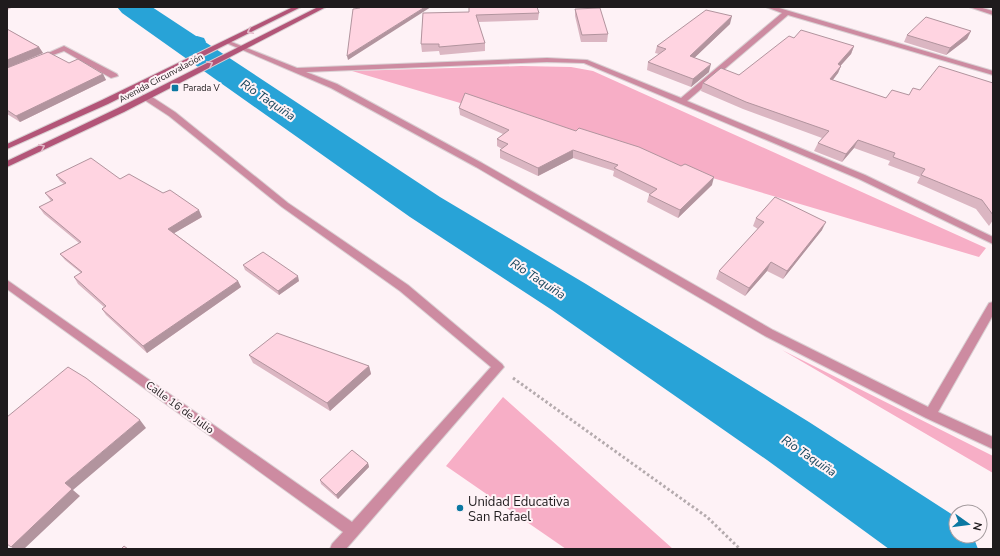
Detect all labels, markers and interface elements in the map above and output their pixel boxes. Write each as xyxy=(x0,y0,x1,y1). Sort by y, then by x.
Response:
one-way arrow xyxy=(247,26,254,34)
street label: Avenida Circunvalación xyxy=(117,51,205,105)
one-way arrow xyxy=(205,61,213,68)
water label: Río Taquiña xyxy=(237,76,299,124)
place label: Parada V xyxy=(183,82,221,94)
marker: Parada V xyxy=(170,83,180,93)
one-way arrow xyxy=(38,144,46,152)
water label: Río Taquiña xyxy=(507,255,569,303)
street label: Calle 16 de Julio xyxy=(143,378,217,437)
water label: Río Taquiña xyxy=(778,432,840,480)
place label: Unidad Educativa San Rafael xyxy=(468,493,570,526)
marker: Unidad Educativa San Rafael xyxy=(455,503,465,513)
north arrow xyxy=(948,504,988,544)
text: N xyxy=(969,520,985,532)

